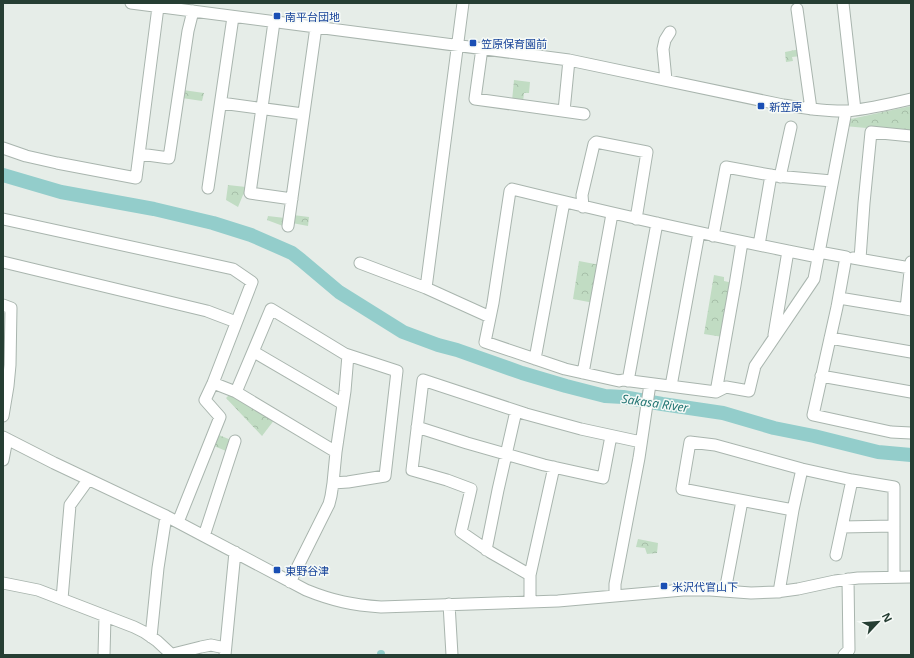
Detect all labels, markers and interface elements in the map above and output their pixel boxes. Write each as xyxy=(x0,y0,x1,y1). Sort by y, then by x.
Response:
place label: 南平台団地 xyxy=(285,9,340,24)
marker: 南平台団地 xyxy=(272,11,282,21)
place label: 笠原保育園前 xyxy=(481,36,547,51)
marker: 笠原保育園前 xyxy=(468,38,478,48)
place label: 新笠原 xyxy=(769,99,802,114)
marker: 新笠原 xyxy=(756,101,766,111)
water label: Sakasa River xyxy=(621,390,691,416)
place label: 東野谷津 xyxy=(285,563,329,578)
marker: 東野谷津 xyxy=(272,565,282,575)
place label: 米沢代官山下 xyxy=(672,579,738,594)
marker: 米沢代官山下 xyxy=(659,581,669,591)
north arrow xyxy=(858,602,898,642)
text: N xyxy=(879,610,896,625)

